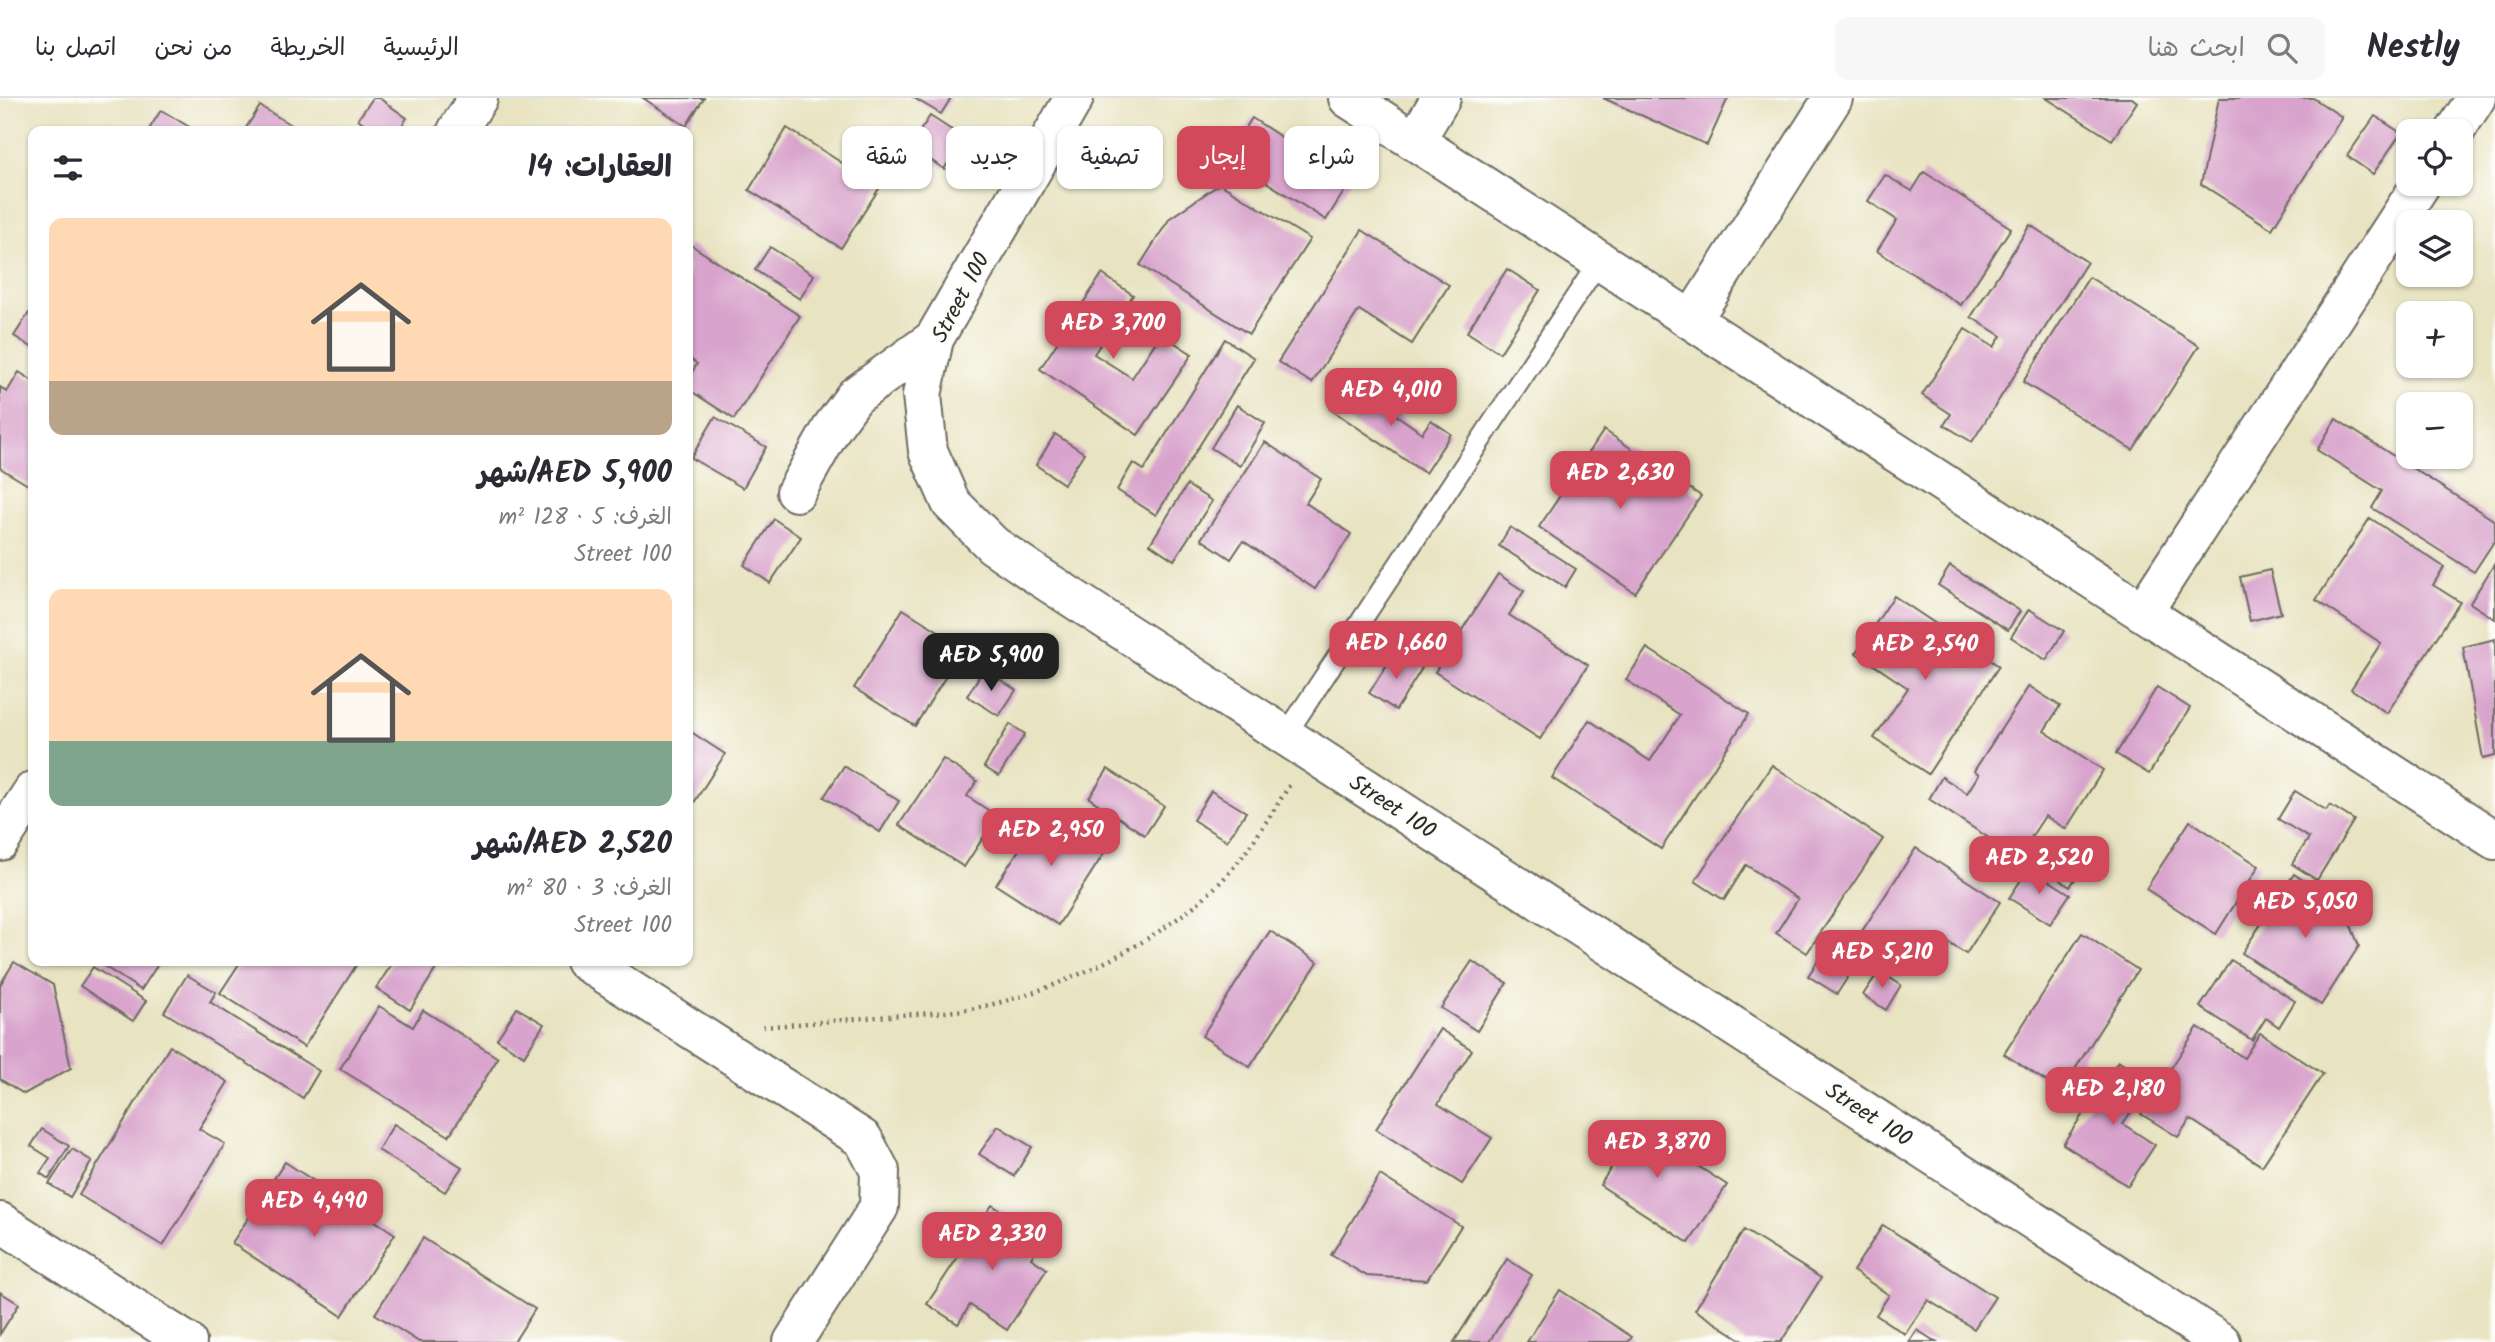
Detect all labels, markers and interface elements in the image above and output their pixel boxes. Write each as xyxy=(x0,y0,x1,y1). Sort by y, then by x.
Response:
search box xyxy=(1835,17,2325,80)
text: Nestly xyxy=(2367,22,2460,75)
text: ابحث هنا xyxy=(2147,28,2245,70)
text: اتصل بنا xyxy=(35,29,116,68)
text: من نحن xyxy=(154,29,233,68)
text: الخريطة xyxy=(271,29,345,68)
text: الرئيسية xyxy=(383,29,459,68)
icon: search xyxy=(2263,29,2301,67)
map controls xyxy=(2396,119,2473,469)
button: locate xyxy=(2396,119,2473,196)
chip: شقة xyxy=(842,126,932,189)
chip: جديد xyxy=(946,126,1043,189)
chip: تصفية xyxy=(1057,126,1163,189)
chip: إيجار xyxy=(1177,126,1270,189)
chip: شراء xyxy=(1284,126,1379,189)
text: العقارات: 14 xyxy=(527,144,672,192)
icon: filters xyxy=(49,149,87,187)
button: layers xyxy=(2396,210,2473,287)
street label: Street 100 xyxy=(923,246,1001,350)
icon: home xyxy=(298,264,424,390)
button: + xyxy=(2396,301,2473,378)
pin: AED 3,700 xyxy=(1033,302,1193,361)
text: AED 3,700 xyxy=(1061,306,1165,342)
pin: AED 4,010 xyxy=(1311,368,1471,428)
text: AED 4,010 xyxy=(1341,373,1441,409)
button: − xyxy=(2396,392,2473,469)
text: AED 5,900/شهر xyxy=(478,450,672,498)
pin: AED 2,630 xyxy=(1540,452,1700,511)
text: AED 2,630 xyxy=(1566,456,1674,492)
text: الغرف: 5 · 128 m² xyxy=(499,500,672,536)
text: Street 100 xyxy=(574,537,672,573)
pin: AED 1,660 xyxy=(1316,622,1476,681)
pin: AED 2,540 xyxy=(1845,622,2005,682)
text: AED 1,660 xyxy=(1345,626,1447,662)
text: AED 2,540 xyxy=(1872,627,1978,663)
pin: AED 5,900 xyxy=(911,634,1071,693)
icon: home xyxy=(298,635,424,761)
text: AED 5,900 xyxy=(939,638,1043,674)
street label: Street 100 xyxy=(1341,766,1443,849)
pin: AED 2,950 xyxy=(971,808,1131,868)
text: AED 2,950 xyxy=(998,813,1104,849)
text: AED 2,520/شهر xyxy=(473,821,672,869)
pin: AED 2,520 xyxy=(1959,836,2119,896)
text: AED 2,520 xyxy=(1985,841,2093,877)
text: الغرف: 3 · 80 m² xyxy=(507,871,672,907)
pin: AED 5,050 xyxy=(2225,880,2385,940)
text: AED 5,050 xyxy=(2253,885,2357,921)
text: Street 100 xyxy=(574,908,672,944)
pin: AED 5,210 xyxy=(1802,930,1962,990)
text: AED 5,210 xyxy=(1831,935,1933,971)
pin: AED 2,180 xyxy=(2033,1068,2193,1127)
text: AED 2,180 xyxy=(2061,1072,2165,1108)
street label: Street 100 xyxy=(1817,1074,1919,1157)
pin: AED 3,870 xyxy=(1577,1121,1737,1180)
text: AED 3,870 xyxy=(1604,1125,1710,1161)
pin: AED 4,490 xyxy=(234,1180,394,1239)
text: AED 4,490 xyxy=(261,1184,367,1220)
pin: AED 2,330 xyxy=(912,1212,1072,1272)
text: AED 2,330 xyxy=(938,1217,1046,1253)

